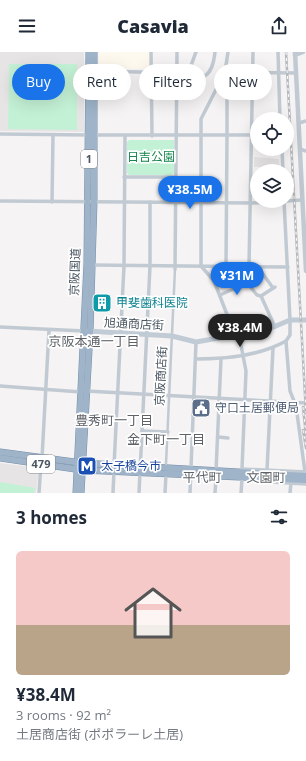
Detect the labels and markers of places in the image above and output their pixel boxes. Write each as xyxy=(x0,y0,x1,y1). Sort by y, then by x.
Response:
pin: ¥38.5M xyxy=(157,176,223,210)
pin: ¥31M xyxy=(213,262,261,296)
building icon: 甲斐歯科医院 xyxy=(91,292,113,314)
place label: 甲斐歯科医院 xyxy=(116,294,188,311)
pin: ¥38.4M xyxy=(207,314,273,348)
public building icon: 守口土居郵便局 xyxy=(190,397,212,419)
place label: 守口土居郵便局 xyxy=(215,399,299,416)
metro station icon: 太子橋今市 xyxy=(76,455,98,477)
place label: 太子橋今市 xyxy=(101,457,161,474)

